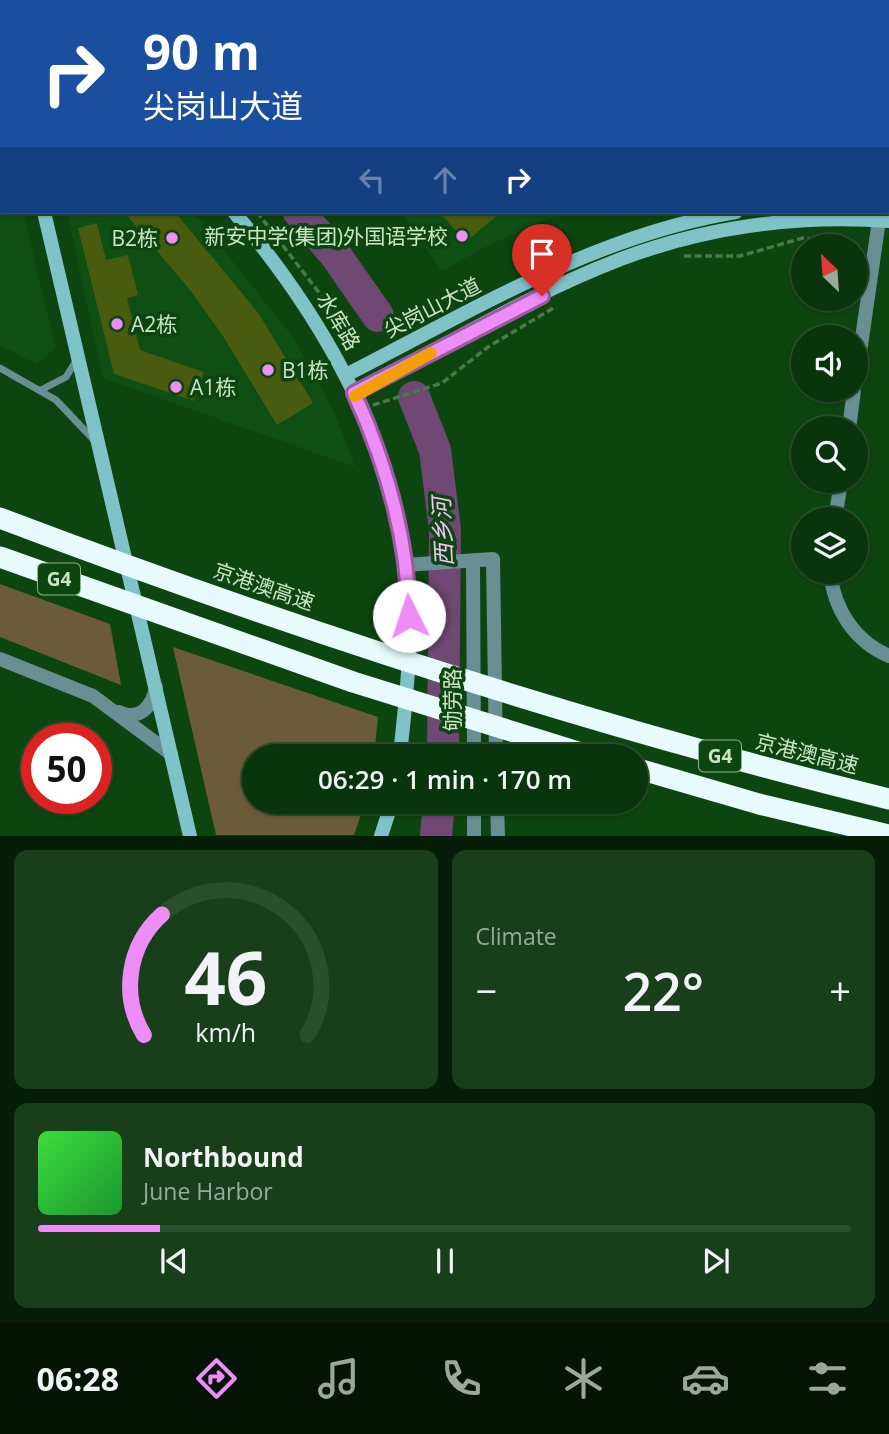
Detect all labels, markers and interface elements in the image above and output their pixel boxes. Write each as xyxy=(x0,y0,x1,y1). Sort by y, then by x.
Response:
text: 90 m xyxy=(143,18,260,84)
icon: right xyxy=(28,28,119,119)
text: 尖岗山大道 xyxy=(143,84,303,127)
icon: left xyxy=(353,161,391,199)
icon: ahead xyxy=(426,161,464,199)
icon: right xyxy=(499,161,537,199)
place label: 新安中学(集团)外国语学校 xyxy=(205,222,448,250)
place label: B2栋 xyxy=(111,224,158,252)
pin xyxy=(512,224,572,296)
marker: 新安中学(集团)外国语学校 xyxy=(454,228,470,244)
marker: B2栋 xyxy=(164,230,180,246)
north arrow xyxy=(791,234,868,312)
map controls xyxy=(791,234,868,584)
icon: arrive xyxy=(523,235,561,273)
street label: 尖岗山大道 xyxy=(379,271,485,343)
street label: 水库路 xyxy=(311,287,367,355)
place label: A2栋 xyxy=(131,310,177,338)
marker: A2栋 xyxy=(109,316,125,332)
button: sound xyxy=(791,325,868,402)
place label: B1栋 xyxy=(282,356,329,384)
marker: B1栋 xyxy=(260,362,276,378)
place label: A1栋 xyxy=(190,373,236,401)
marker: A1栋 xyxy=(168,379,184,395)
button: search xyxy=(791,416,868,493)
water label: 西乡河 xyxy=(424,493,460,567)
button: layers xyxy=(791,507,868,584)
street label: 京港澳高速 xyxy=(210,556,318,616)
road number: G4 xyxy=(38,564,80,594)
position arrow xyxy=(372,579,446,653)
street label: 劬劳路 xyxy=(438,669,466,732)
speed limit sign: 50 xyxy=(21,723,112,814)
street label: 京港澳高速 xyxy=(753,727,861,779)
road number: G4 xyxy=(699,740,741,772)
text: 06:29 · 1 min · 170 m xyxy=(318,761,572,797)
text: Climate xyxy=(476,920,557,952)
text: 46 xyxy=(184,928,267,1027)
text: 22° xyxy=(622,955,704,1026)
text: − xyxy=(476,964,497,1016)
text: + xyxy=(829,964,851,1016)
text: km/h xyxy=(195,1015,256,1049)
text: Northbound xyxy=(143,1139,304,1175)
text: June Harbor xyxy=(143,1175,273,1207)
icon: previous xyxy=(155,1242,193,1280)
icon: pause xyxy=(426,1242,464,1280)
icon: next xyxy=(697,1242,735,1280)
icon: directions xyxy=(192,1354,241,1403)
icon: music xyxy=(314,1354,363,1403)
icon: phone xyxy=(437,1354,486,1403)
icon: climate xyxy=(559,1354,608,1403)
icon: car xyxy=(681,1354,730,1403)
icon: filters xyxy=(803,1354,852,1403)
text: 06:28 xyxy=(37,1357,119,1400)

